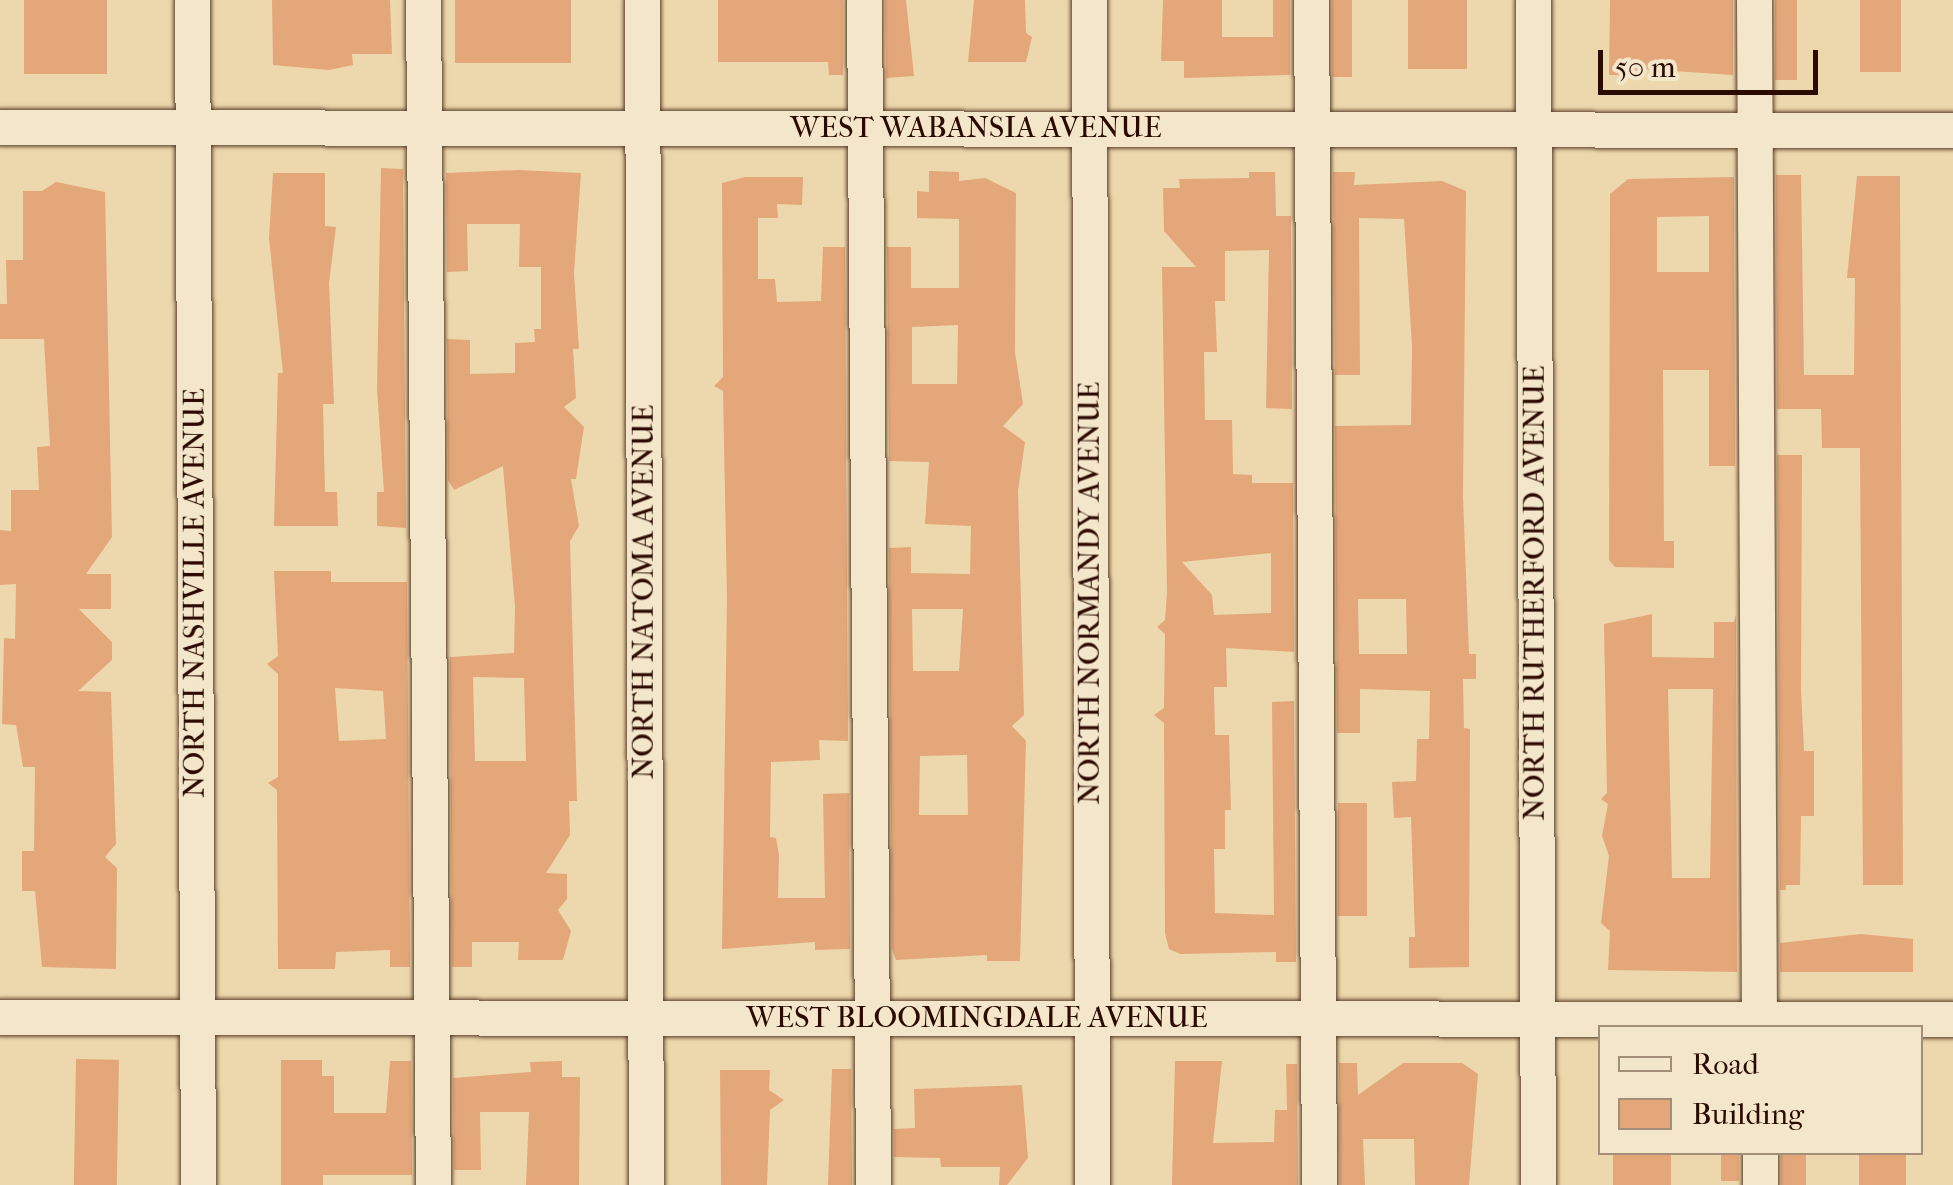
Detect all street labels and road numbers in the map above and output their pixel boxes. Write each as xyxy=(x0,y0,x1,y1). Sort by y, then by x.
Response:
street label: WEST WABANSIA AVENUE xyxy=(790,110,1162,146)
street label: NORTH RUTHERFORD AVENUE xyxy=(1517,365,1553,821)
street label: NORTH NORMANDY AVENUE xyxy=(1072,381,1108,805)
street label: NORTH NASHVILLE AVENUE xyxy=(177,388,213,798)
street label: NORTH NATOMA AVENUE xyxy=(626,405,662,779)
street label: WEST BLOOMINGDALE AVENUE xyxy=(746,1000,1208,1036)

